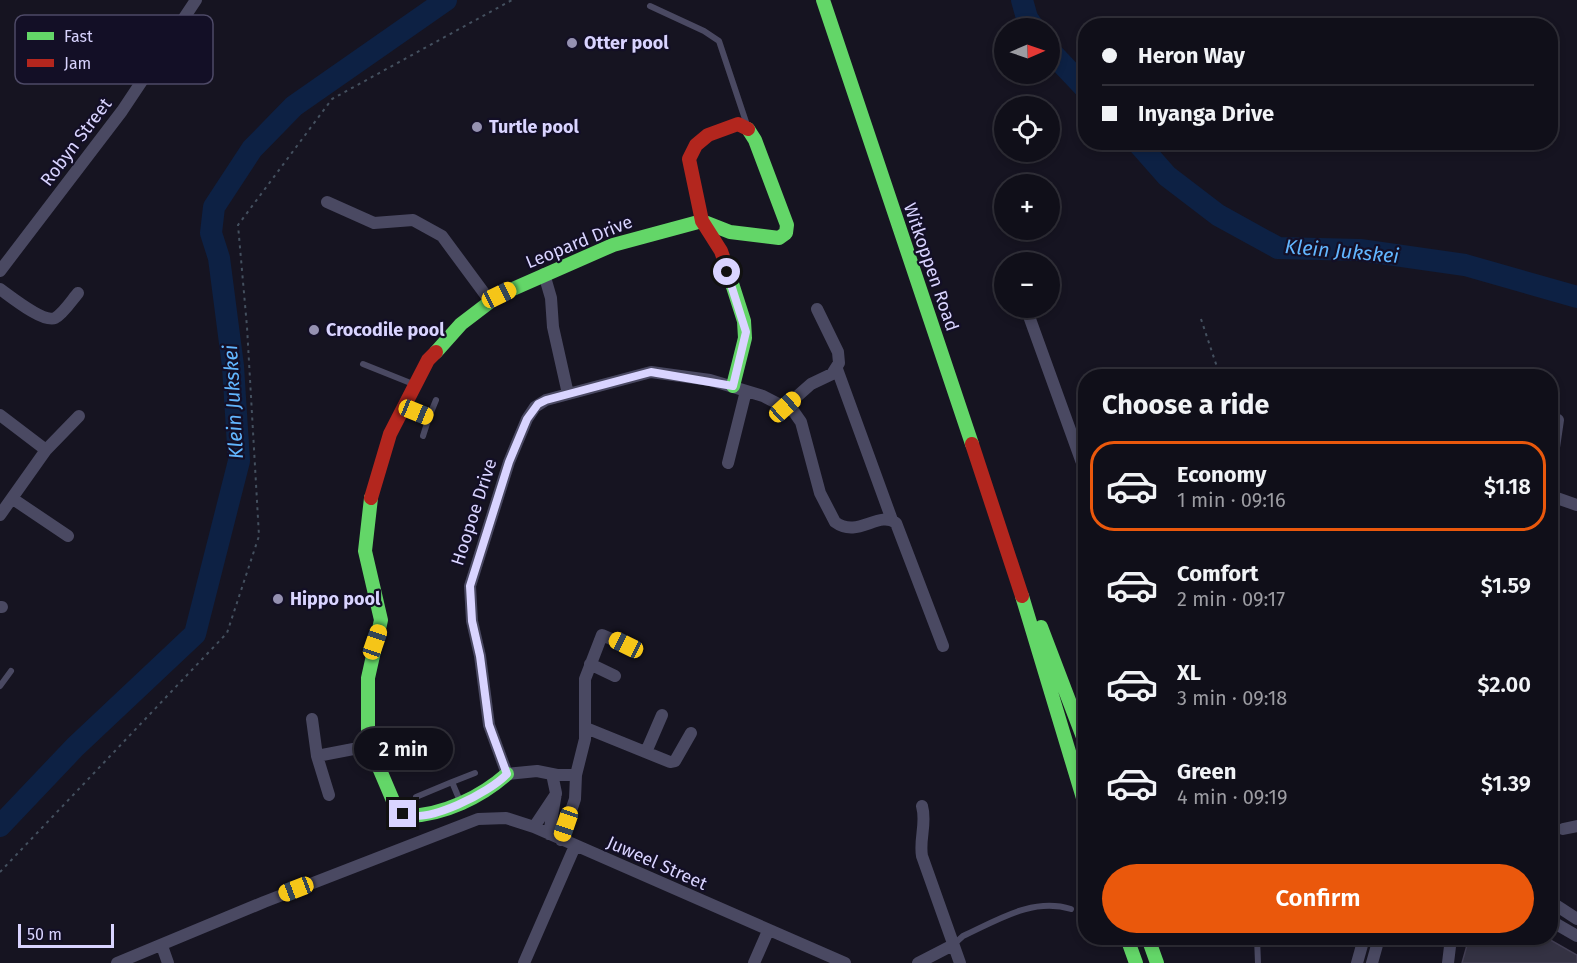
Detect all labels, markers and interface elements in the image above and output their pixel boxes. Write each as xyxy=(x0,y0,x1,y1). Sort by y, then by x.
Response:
legend xyxy=(15,15,213,84)
north arrow xyxy=(994,18,1060,84)
map controls xyxy=(994,18,1060,318)
text: Fast xyxy=(64,27,93,46)
place label: Otter pool xyxy=(584,32,669,54)
marker: Otter pool xyxy=(565,36,579,50)
text: Heron Way xyxy=(1138,42,1245,69)
text: Jam xyxy=(64,54,91,73)
street label: Robyn Street xyxy=(36,93,117,190)
button: locate xyxy=(994,96,1060,162)
text: Inyanga Drive xyxy=(1138,100,1274,127)
place label: Turtle pool xyxy=(489,116,580,138)
marker: Turtle pool xyxy=(470,120,484,134)
button: + xyxy=(994,174,1060,240)
street label: Witkoppen Road xyxy=(899,200,963,334)
street label: Leopard Drive xyxy=(522,211,636,273)
water label: Klein Jukskei xyxy=(1284,234,1400,268)
button: − xyxy=(994,252,1060,318)
route start xyxy=(713,258,740,285)
car xyxy=(479,279,519,311)
place label: Crocodile pool xyxy=(326,319,445,341)
marker: Crocodile pool xyxy=(307,323,321,337)
water label: Klein Jukskei xyxy=(218,344,248,460)
car xyxy=(766,388,804,426)
text: Choose a ride xyxy=(1102,389,1269,421)
car xyxy=(396,397,436,427)
street label: Hoopoe Drive xyxy=(446,456,502,568)
icon: car xyxy=(1105,459,1159,513)
text: Economy xyxy=(1177,461,1266,488)
text: $1.18 xyxy=(1484,473,1531,500)
text: 1 min · 09:16 xyxy=(1177,488,1286,512)
icon: car xyxy=(1105,558,1159,612)
text: Comfort xyxy=(1177,560,1258,587)
text: $1.59 xyxy=(1481,572,1531,599)
text: 2 min · 09:17 xyxy=(1177,587,1285,611)
place label: Hippo pool xyxy=(290,588,381,610)
marker: Hippo pool xyxy=(271,592,285,606)
car xyxy=(361,622,389,662)
car xyxy=(606,629,646,661)
icon: car xyxy=(1105,657,1159,711)
text: XL xyxy=(1177,659,1201,686)
text: $2.00 xyxy=(1477,671,1531,698)
text: 3 min · 09:18 xyxy=(1177,686,1287,710)
callout: 2 min xyxy=(354,727,452,769)
text: 2 min xyxy=(379,737,428,761)
icon: car xyxy=(1105,756,1159,810)
text: Green xyxy=(1177,758,1236,785)
text: $1.39 xyxy=(1481,770,1531,797)
text: 4 min · 09:19 xyxy=(1177,785,1287,809)
route end xyxy=(389,800,416,827)
car xyxy=(552,804,580,844)
street label: Juweel Street xyxy=(603,831,711,895)
button: Confirm xyxy=(1102,864,1534,933)
car xyxy=(276,874,316,904)
scale bar xyxy=(18,921,114,948)
text: 50 m xyxy=(27,925,62,944)

